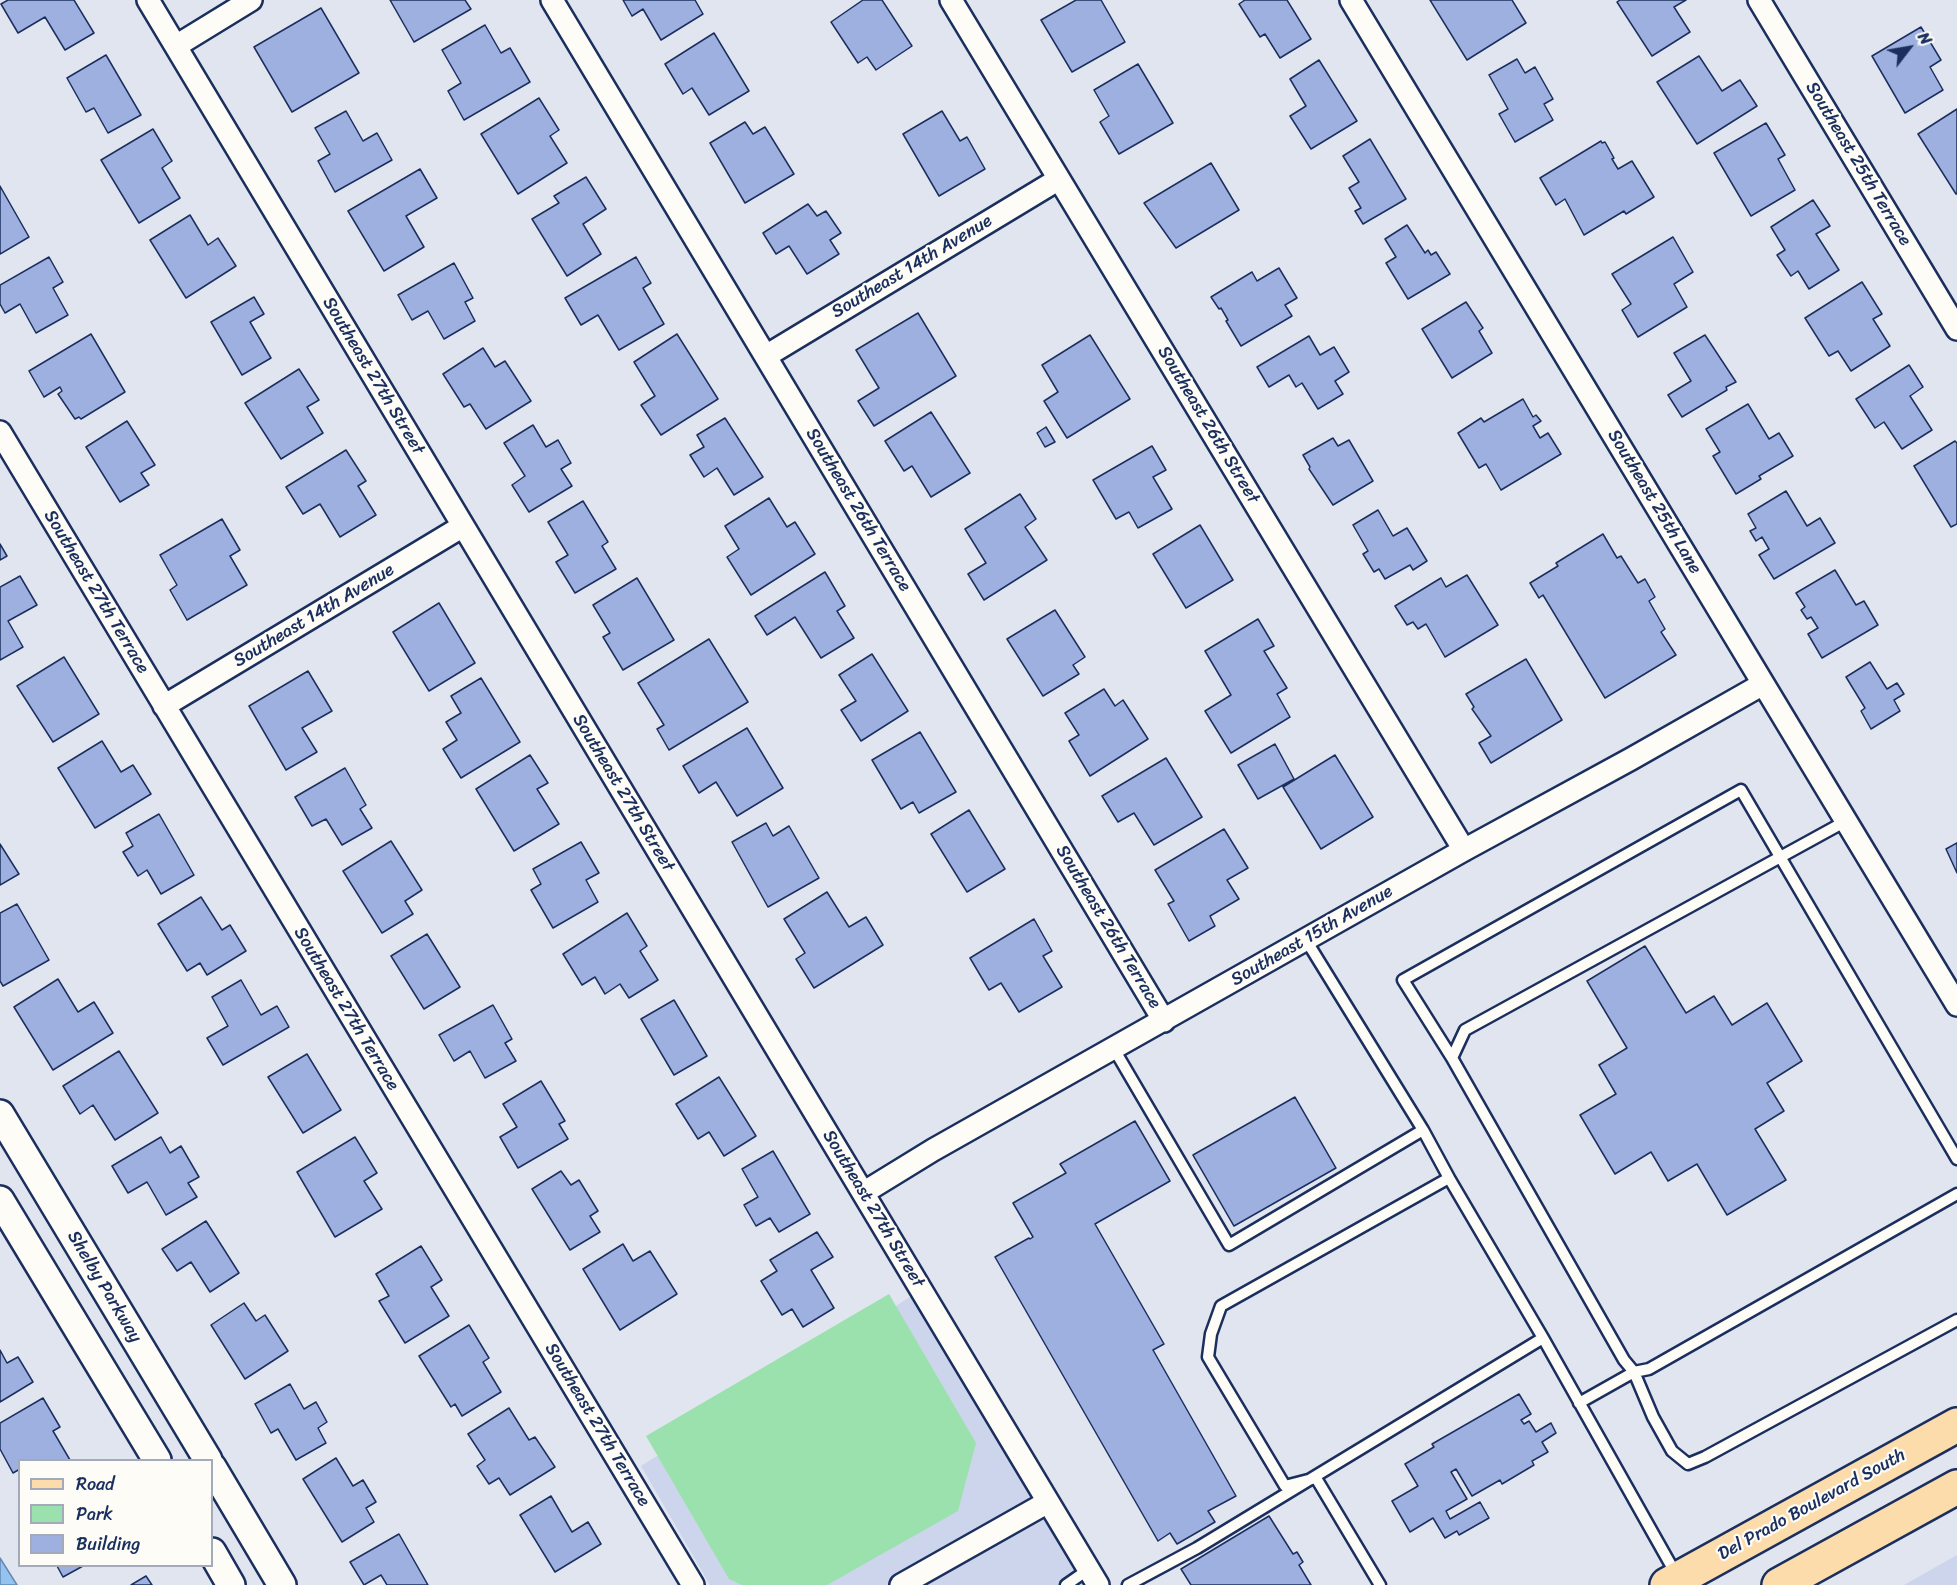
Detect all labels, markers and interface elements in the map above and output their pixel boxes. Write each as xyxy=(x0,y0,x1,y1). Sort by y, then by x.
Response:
north arrow xyxy=(1879,18,1939,78)
text: N xyxy=(1910,26,1940,51)
street label: Southeast 25th Terrace xyxy=(1800,78,1916,250)
street label: Southeast 14th Avenue xyxy=(828,211,996,323)
street label: Southeast 27th Street xyxy=(317,293,429,459)
street label: Southeast 26th Street xyxy=(1152,342,1264,508)
street label: Southeast 26th Terrace xyxy=(801,424,915,596)
street label: Southeast 25th Lane xyxy=(1602,426,1706,578)
street label: Southeast 27th Terrace xyxy=(39,506,153,678)
street label: Southeast 14th Avenue xyxy=(230,560,398,672)
street label: Southeast 27th Street xyxy=(567,710,679,876)
street label: Southeast 26th Terrace xyxy=(1051,841,1165,1013)
street label: Southeast 15th Avenue xyxy=(1227,881,1397,991)
street label: Southeast 27th Terrace xyxy=(289,923,403,1095)
street label: Southeast 27th Street xyxy=(817,1126,929,1292)
street label: Shelby Parkway xyxy=(62,1227,146,1347)
street label: Southeast 27th Terrace xyxy=(540,1339,654,1511)
street label: Del Prado Boulevard South xyxy=(1715,1444,1909,1566)
legend xyxy=(18,1459,213,1567)
text: Road xyxy=(76,1468,115,1500)
text: Park xyxy=(76,1498,113,1530)
text: Building xyxy=(76,1528,140,1560)

